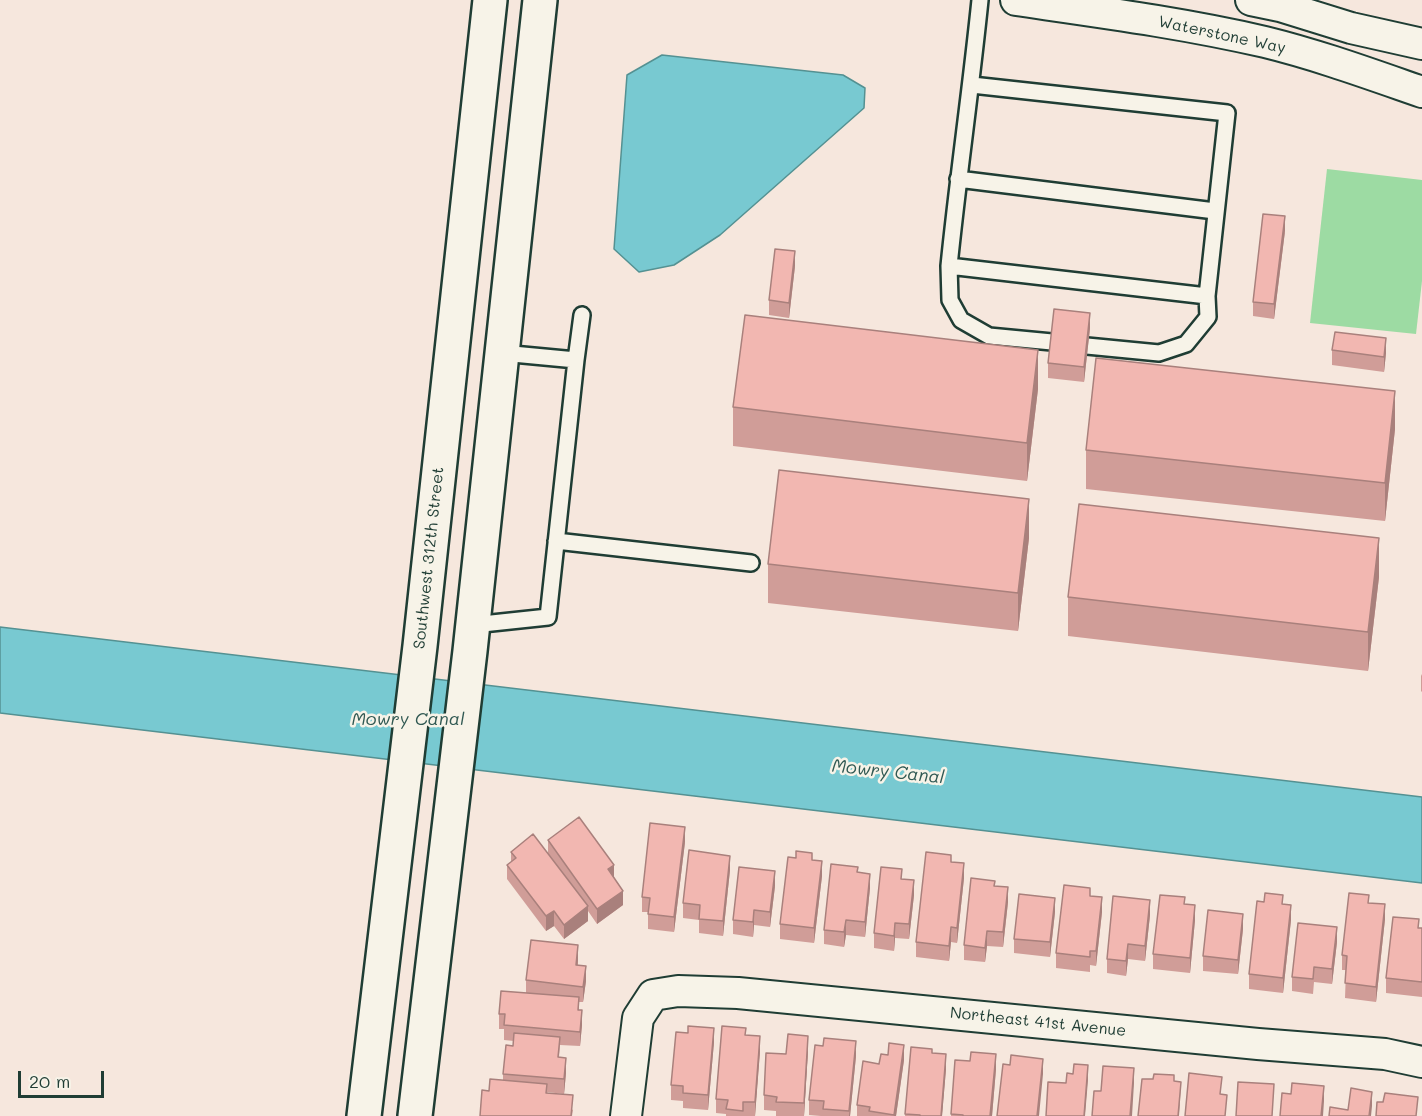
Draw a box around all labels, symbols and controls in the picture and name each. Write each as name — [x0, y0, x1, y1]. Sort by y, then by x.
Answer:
street label: Waterstone Way — [1157, 12, 1287, 58]
street label: Southwest 312th Street — [410, 466, 448, 650]
water label: Mowry Canal — [352, 708, 464, 730]
water label: Mowry Canal — [831, 755, 945, 789]
street label: Northeast 41st Avenue — [949, 1003, 1127, 1041]
scale bar — [21, 1059, 106, 1097]
text: 20 m — [29, 1069, 70, 1093]

